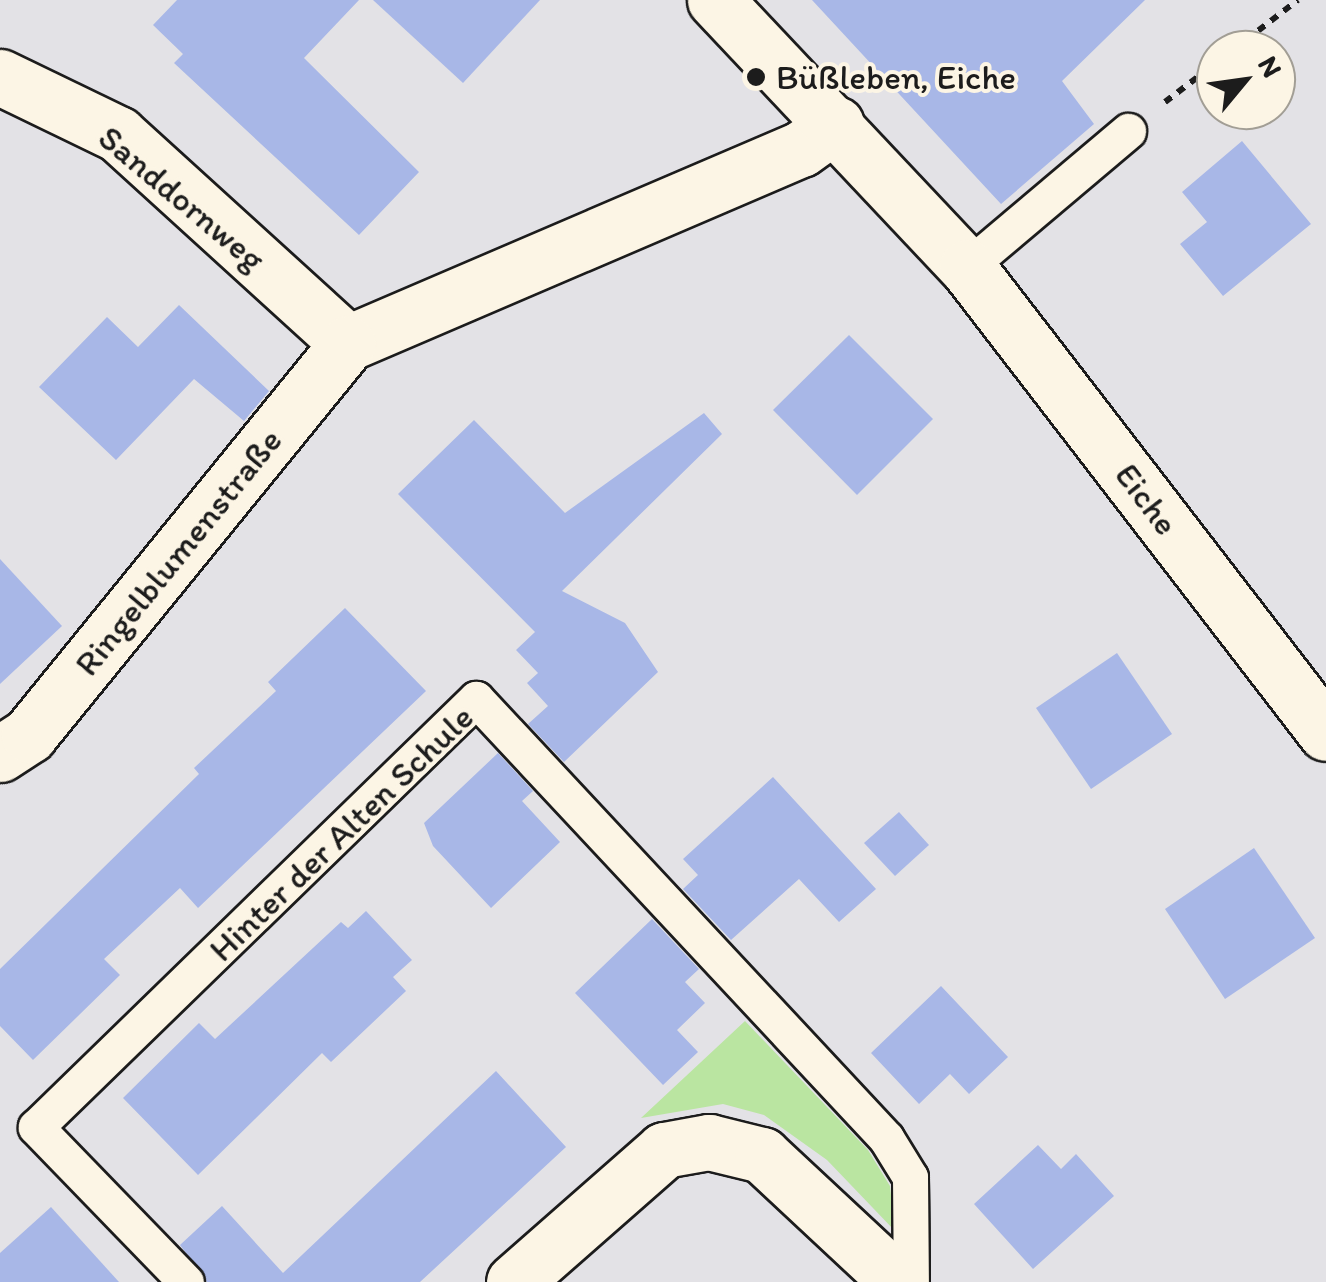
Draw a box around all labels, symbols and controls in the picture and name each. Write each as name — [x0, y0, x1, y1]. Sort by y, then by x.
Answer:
north arrow — [1196, 30, 1296, 130]
text: N — [1251, 50, 1290, 83]
place label: Büßleben, Eiche — [776, 56, 1016, 98]
marker: Büßleben, Eiche — [745, 66, 767, 88]
street label: Sanddornweg — [90, 116, 274, 280]
street label: Ringelblumenstraße — [65, 420, 291, 684]
street label: Eiche — [1106, 455, 1188, 543]
street label: Hinter der Alten Schule — [200, 696, 482, 970]

